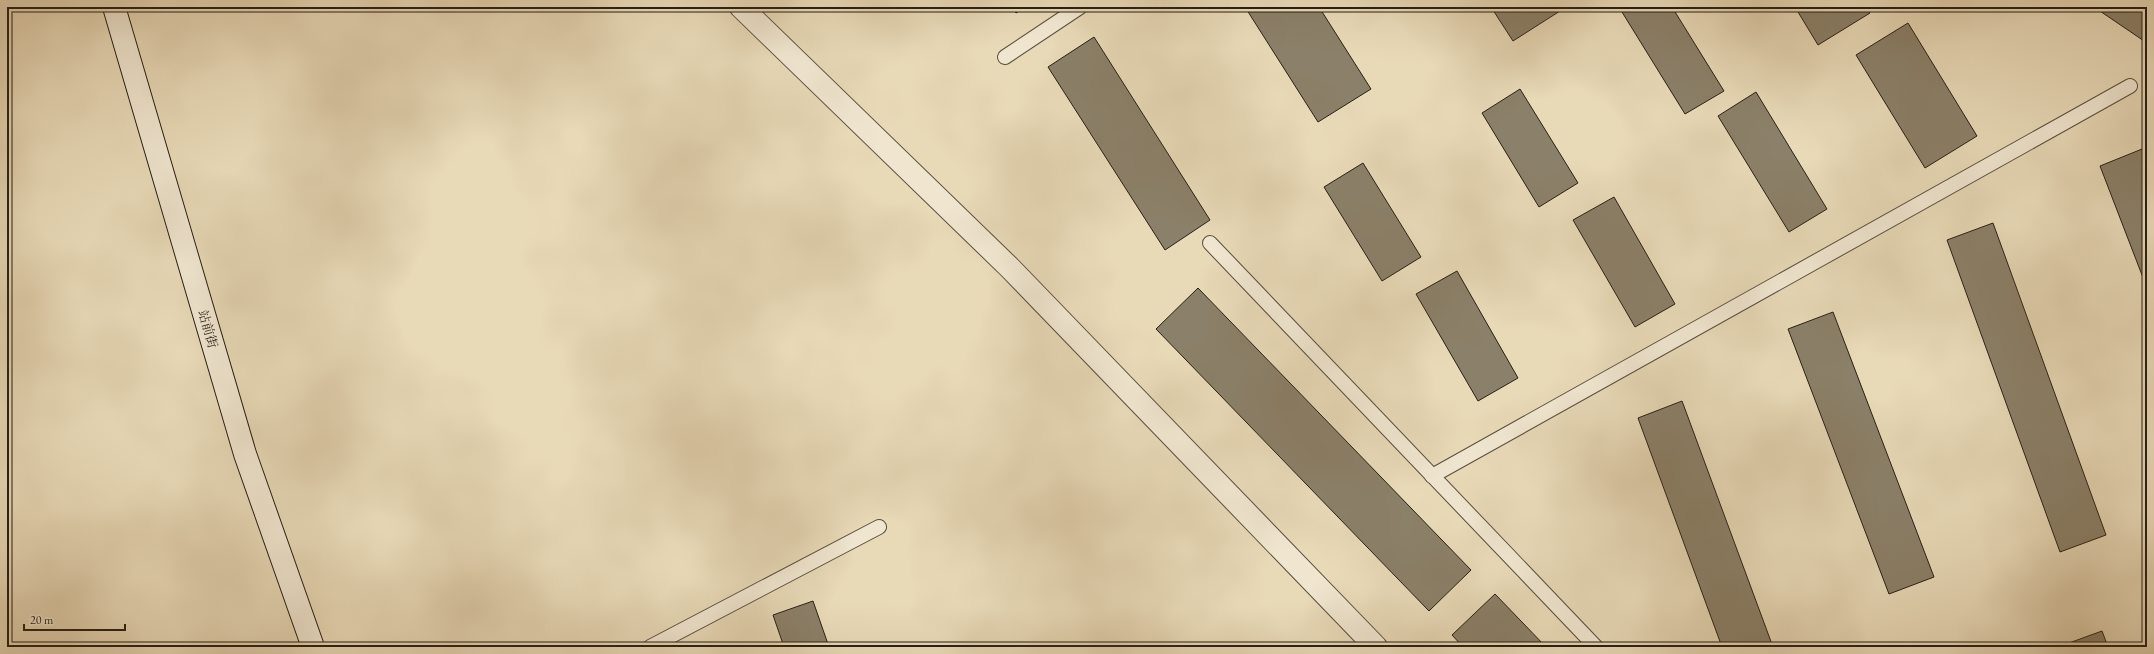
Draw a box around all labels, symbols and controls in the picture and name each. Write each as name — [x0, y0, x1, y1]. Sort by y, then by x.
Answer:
street label: 站前街 — [194, 308, 222, 350]
scale bar — [24, 606, 125, 632]
text: 20 m — [30, 612, 54, 628]

